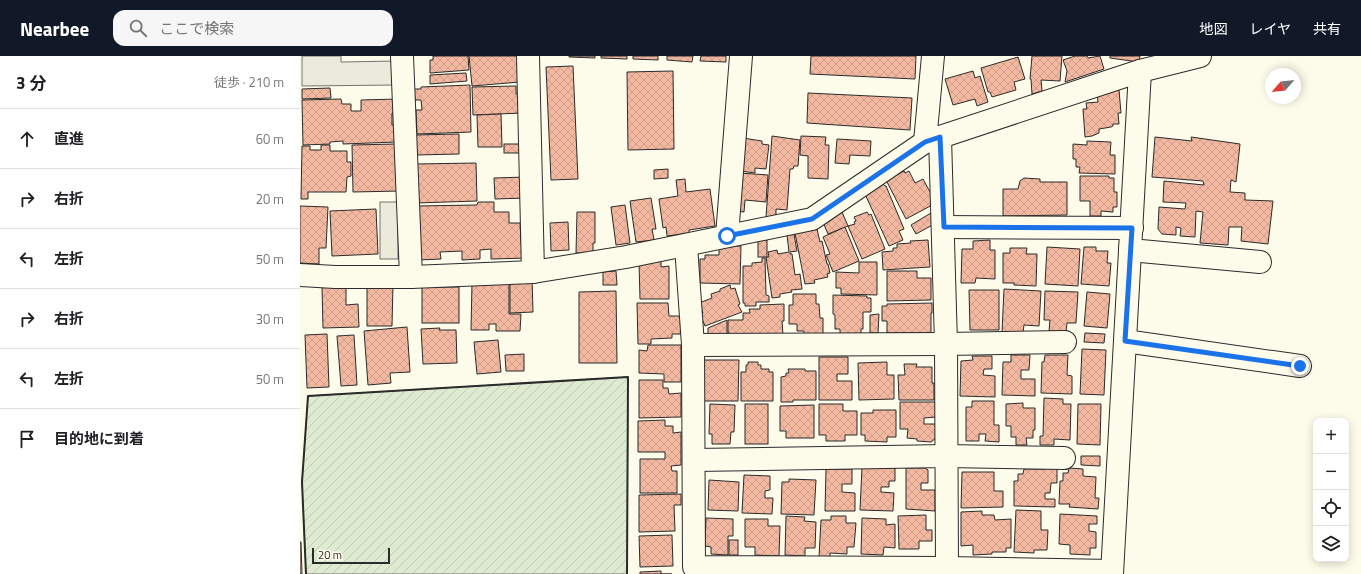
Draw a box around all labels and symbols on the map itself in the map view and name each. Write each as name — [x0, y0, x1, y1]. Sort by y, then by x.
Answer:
north arrow — [1265, 68, 1301, 104]
route start — [718, 227, 736, 245]
route end — [1291, 357, 1309, 375]
scale bar — [312, 546, 390, 565]

